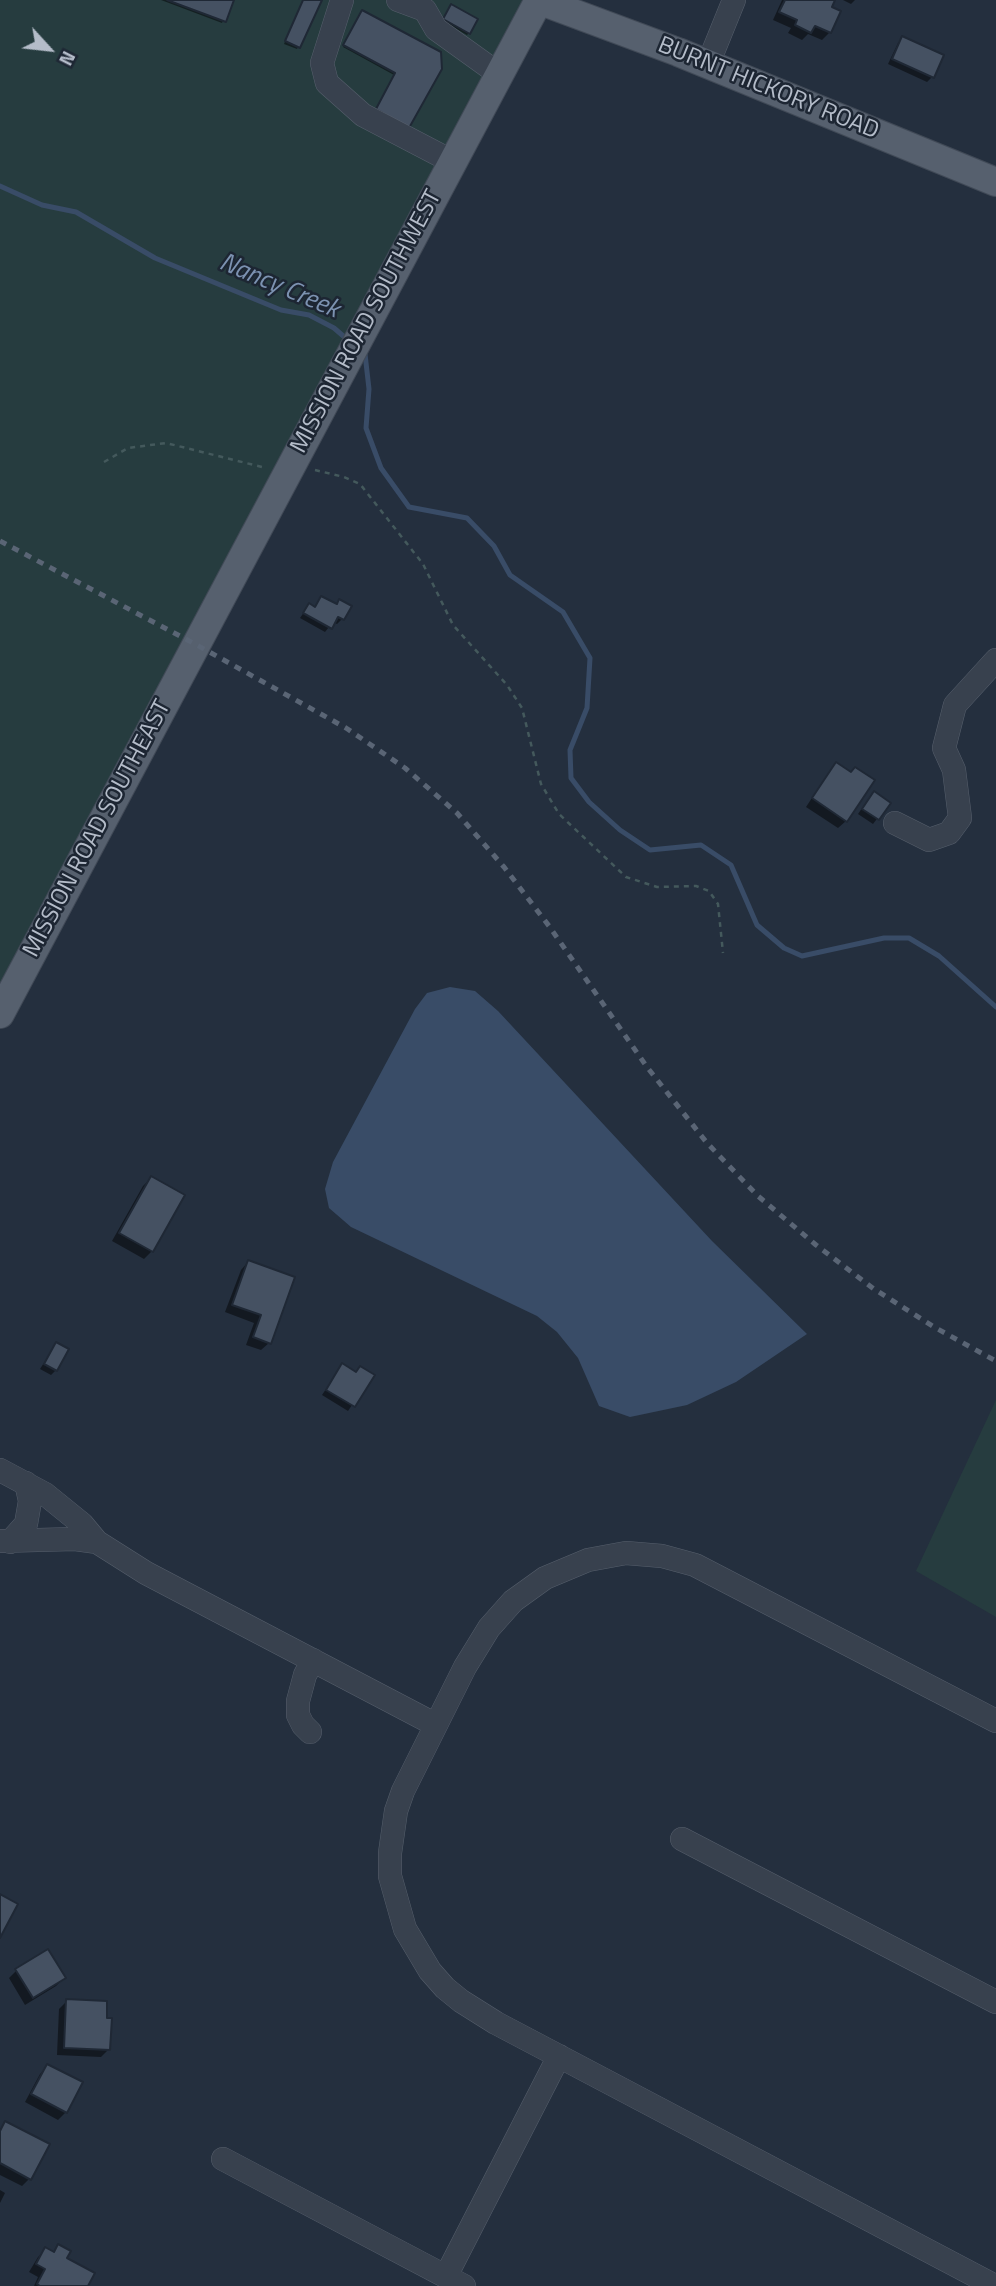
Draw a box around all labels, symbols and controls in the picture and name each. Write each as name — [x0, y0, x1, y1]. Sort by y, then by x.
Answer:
north arrow — [14, 14, 84, 84]
street label: BURNT HICKORY ROAD — [653, 31, 883, 147]
text: N — [52, 46, 84, 71]
street label: MISSION ROAD SOUTHWEST — [285, 185, 449, 459]
water label: Nancy Creek — [215, 248, 343, 326]
street label: MISSION ROAD SOUTHEAST — [18, 696, 178, 962]

